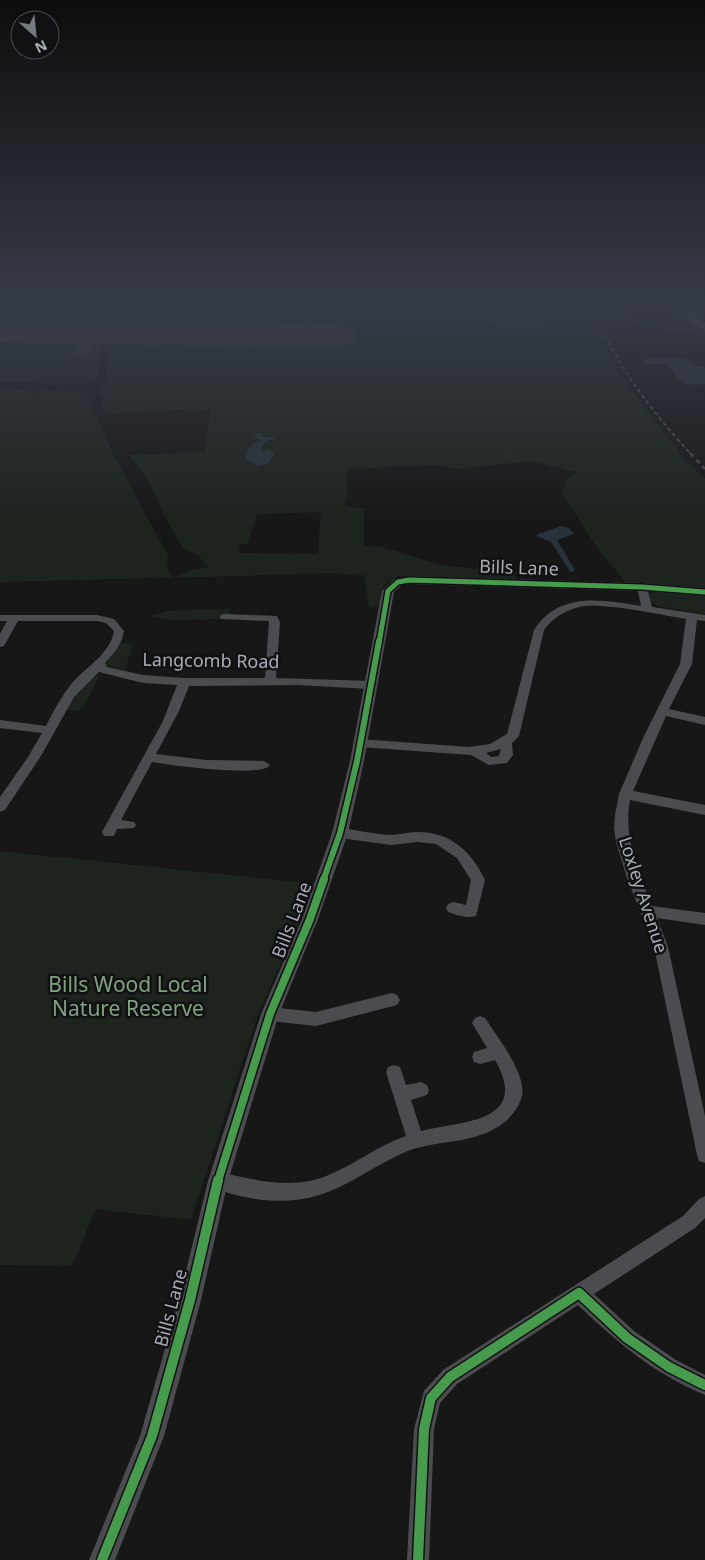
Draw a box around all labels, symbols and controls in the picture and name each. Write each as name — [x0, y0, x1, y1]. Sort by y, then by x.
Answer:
north arrow — [10, 10, 60, 60]
text: N — [32, 36, 51, 58]
street label: Bills Lane — [479, 554, 559, 580]
street label: Langcomb Road — [142, 647, 280, 673]
street label: Loxley Avenue — [614, 833, 674, 956]
street label: Bills Lane — [266, 878, 317, 961]
park label: Bills Wood Local Nature Reserve — [48, 970, 208, 1022]
street label: Bills Lane — [148, 1266, 192, 1349]

